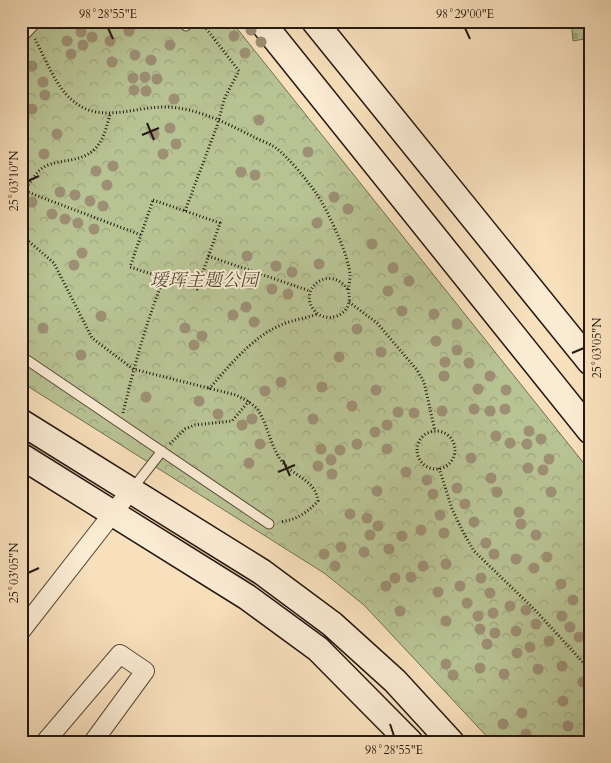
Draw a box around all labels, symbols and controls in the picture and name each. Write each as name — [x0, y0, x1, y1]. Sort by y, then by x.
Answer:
text: 98°28'55"E — [79, 6, 137, 22]
text: 98°29'00"E — [436, 6, 494, 22]
text: 25°03'10"N — [6, 150, 22, 211]
park label: 瑷珲主题公园 — [150, 268, 261, 293]
text: 25°03'05"N — [589, 317, 605, 378]
text: 25°03'05"N — [6, 542, 22, 603]
text: 98°28'55"E — [365, 742, 423, 758]

